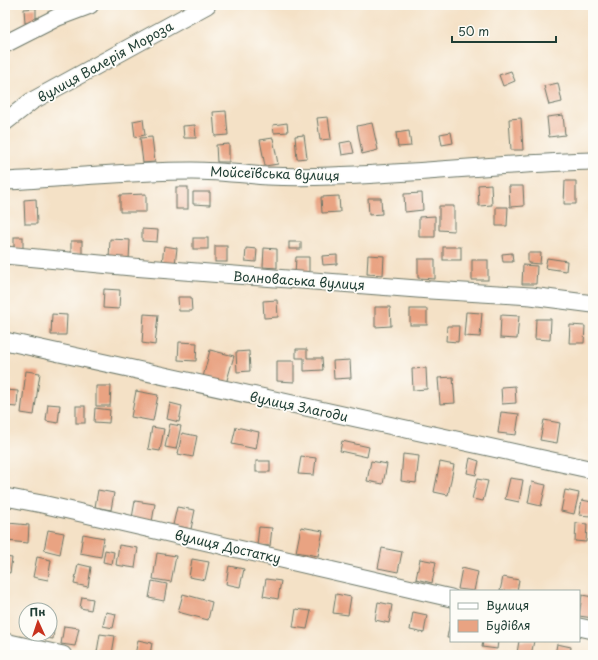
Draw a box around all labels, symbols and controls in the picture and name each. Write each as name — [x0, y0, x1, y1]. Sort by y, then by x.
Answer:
street label: вулиця Валерія Мороза — [34, 15, 177, 106]
scale bar — [452, 18, 556, 44]
text: 50 m — [458, 22, 489, 40]
street label: Мойсеївська вулиця — [210, 161, 340, 185]
street label: Волноваська вулиця — [232, 266, 366, 294]
street label: вулиця Злагоди — [248, 386, 350, 426]
street label: вулиця Достатку — [173, 525, 283, 567]
legend — [450, 590, 580, 642]
text: Вулиця — [486, 596, 529, 614]
north arrow — [18, 602, 58, 642]
text: Пн — [29, 603, 46, 620]
text: Будівля — [486, 616, 531, 634]

